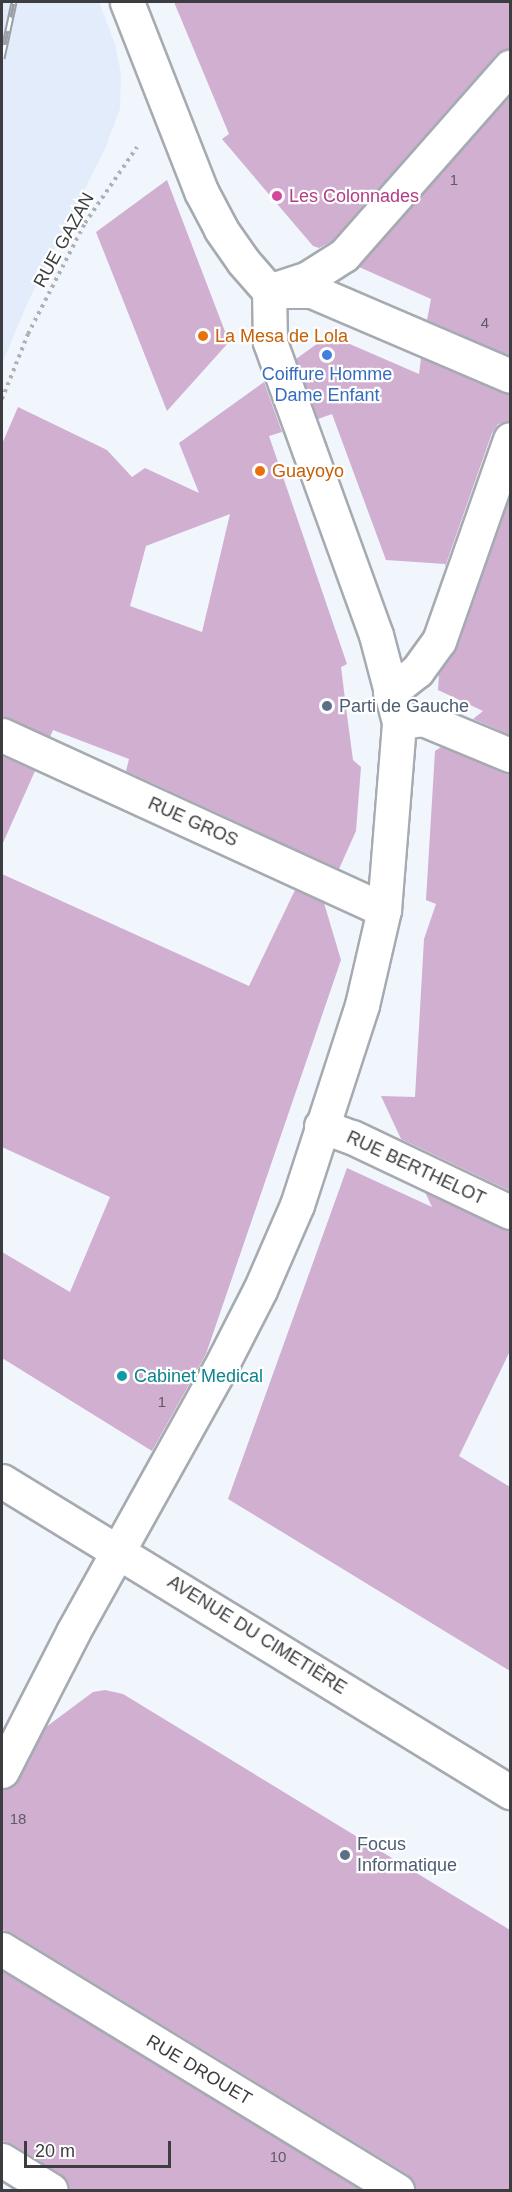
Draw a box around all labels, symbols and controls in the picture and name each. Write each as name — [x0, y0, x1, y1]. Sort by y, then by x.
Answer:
house number: 1 — [450, 171, 458, 189]
place label: Les Colonnades — [289, 185, 419, 207]
street label: RUE GAZAN — [29, 189, 99, 291]
marker: Les Colonnades — [270, 189, 284, 203]
house number: 4 — [481, 314, 489, 332]
place label: La Mesa de Lola — [215, 325, 348, 347]
marker: La Mesa de Lola — [196, 329, 210, 343]
marker: Coiffure Homme Dame Enfant — [320, 348, 334, 362]
place label: Coiffure Homme Dame Enfant — [262, 364, 392, 406]
place label: Guayoyo — [272, 460, 344, 482]
marker: Guayoyo — [253, 464, 267, 478]
place label: Parti de Gauche — [339, 695, 469, 717]
marker: Parti de Gauche — [320, 699, 334, 713]
street label: RUE GROS — [145, 793, 241, 851]
street label: RUE BERTHELOT — [343, 1126, 489, 1210]
place label: Cabinet Medical — [134, 1365, 263, 1387]
marker: Cabinet Medical — [115, 1369, 129, 1383]
house number: 1 — [158, 1393, 166, 1411]
street label: AVENUE DU CIMETIÈRE — [164, 1571, 350, 1699]
house number: 18 — [10, 1810, 26, 1828]
place label: Focus Informatique — [357, 1834, 457, 1876]
marker: Focus Informatique — [338, 1848, 352, 1862]
street label: RUE DROUET — [142, 2030, 256, 2110]
scale bar — [27, 2129, 174, 2167]
text: 20 m — [35, 2141, 75, 2161]
house number: 10 — [270, 2148, 286, 2166]

